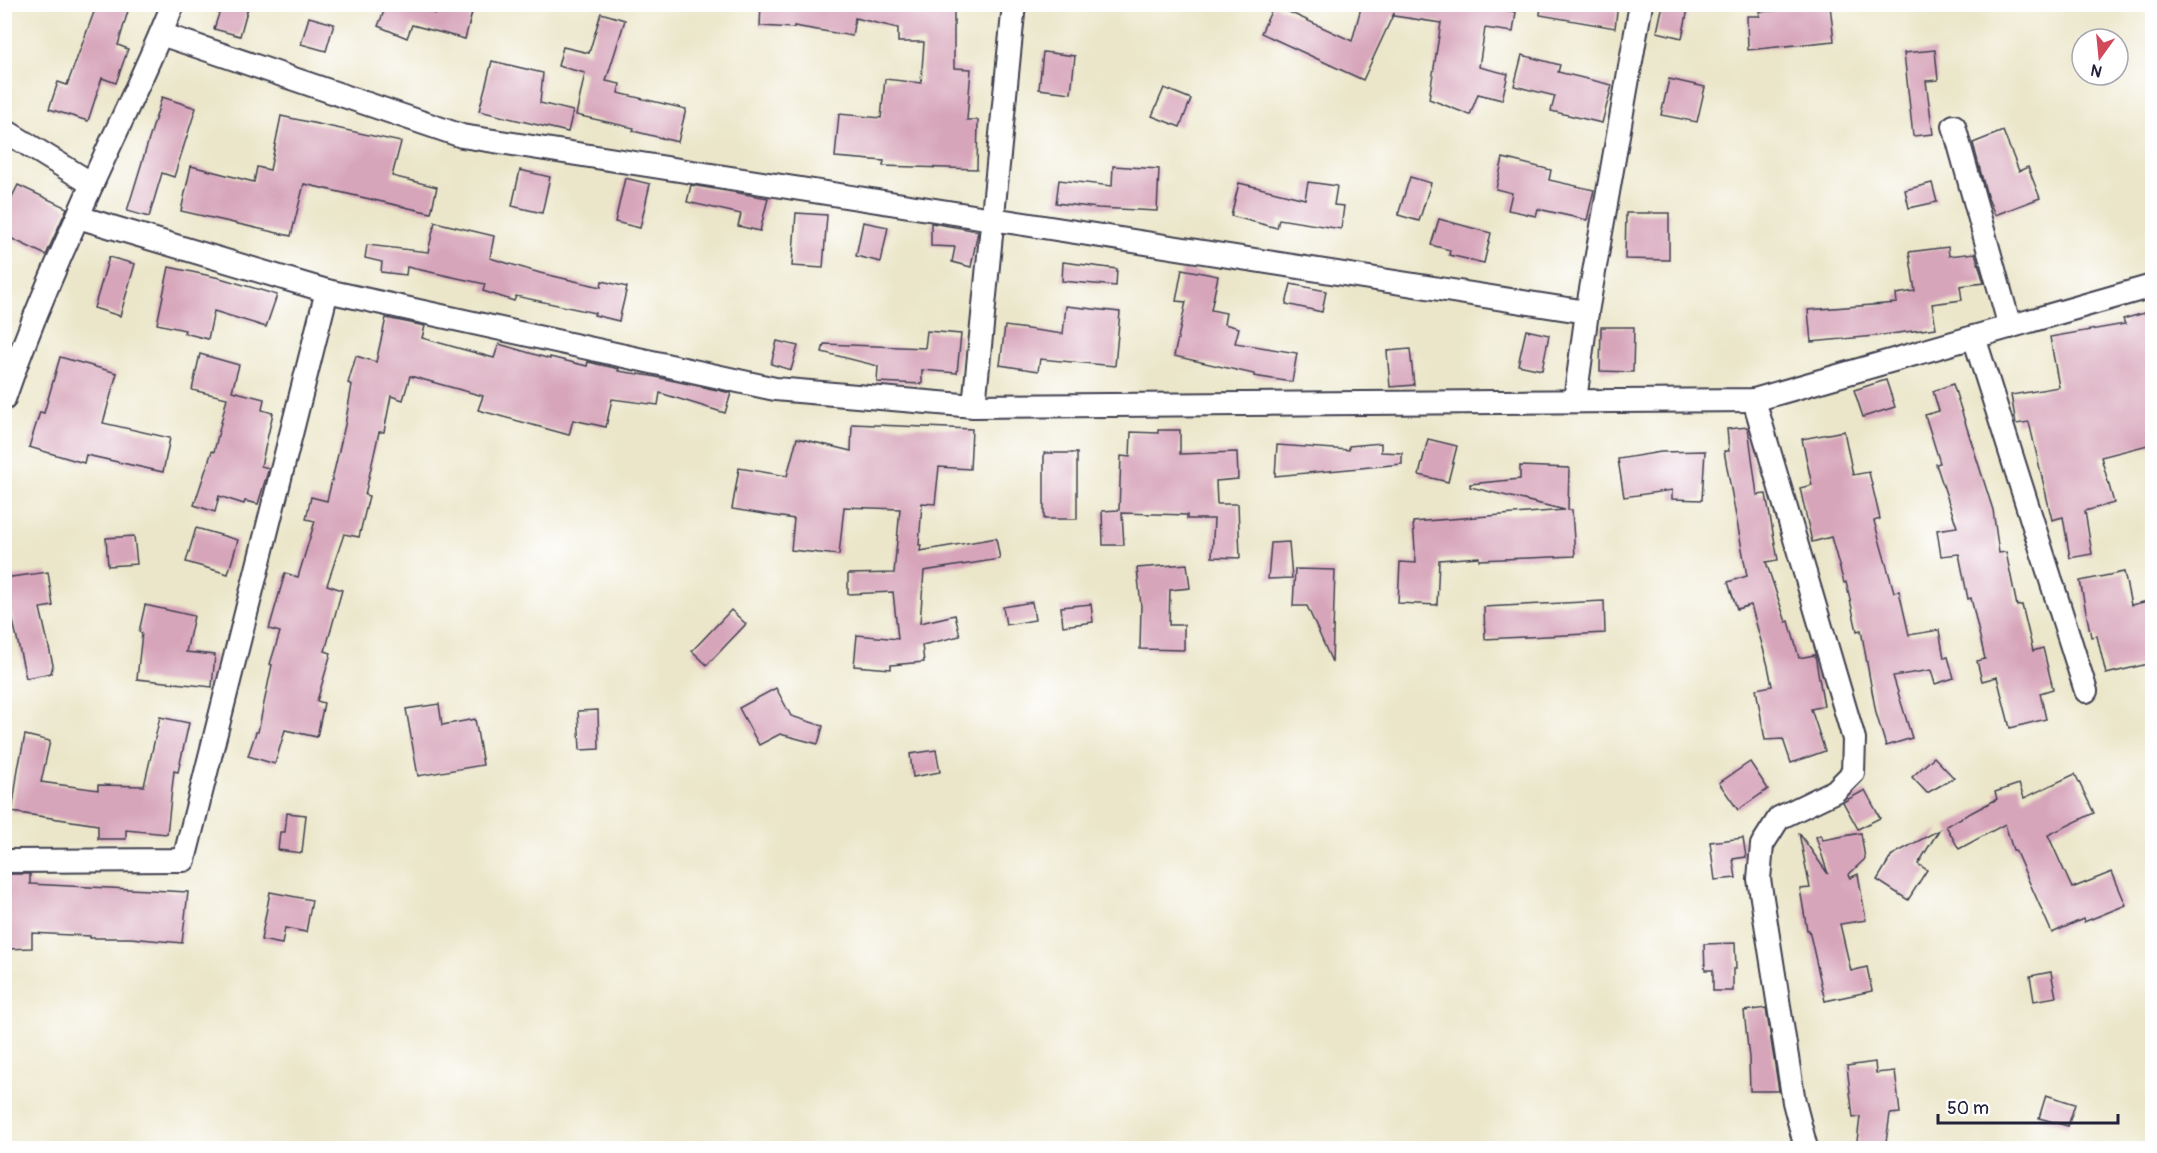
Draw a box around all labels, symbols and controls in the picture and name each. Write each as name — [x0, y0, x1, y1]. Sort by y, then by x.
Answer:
north arrow — [2070, 27, 2130, 87]
text: N — [2088, 59, 2104, 82]
scale bar — [1938, 1087, 2118, 1125]
text: 50 m — [1947, 1097, 1989, 1120]

